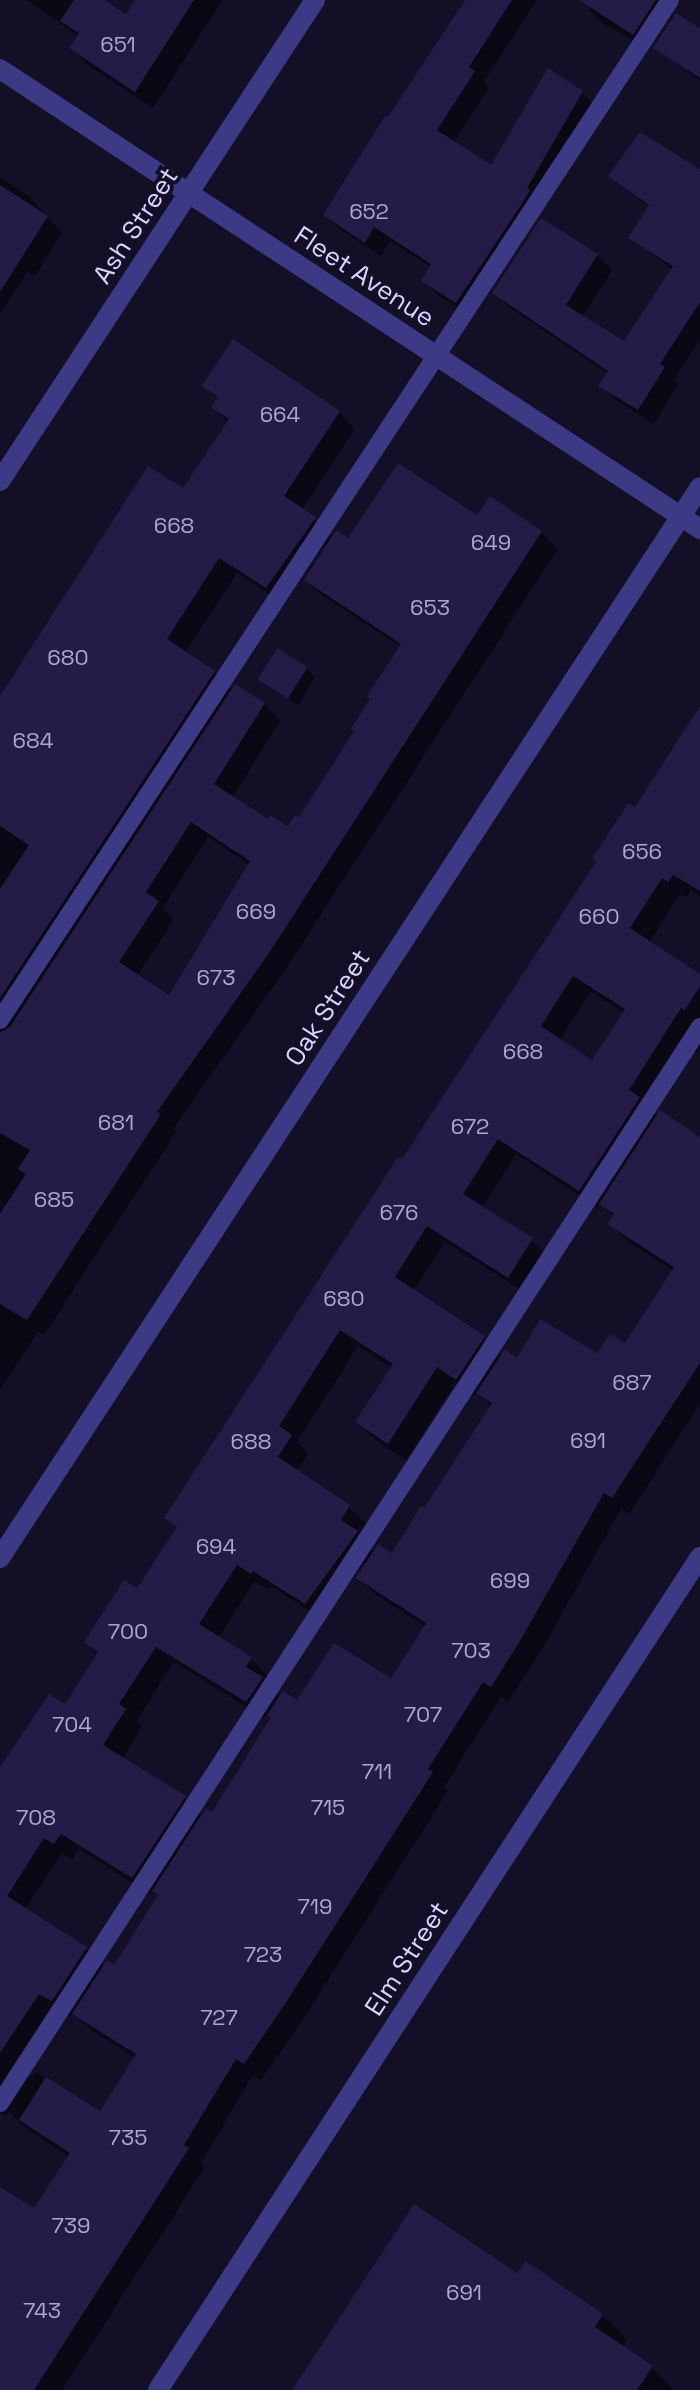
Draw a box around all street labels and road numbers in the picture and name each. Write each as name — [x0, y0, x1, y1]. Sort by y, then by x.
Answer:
street label: Ash Street — [87, 162, 185, 290]
street label: Fleet Avenue — [288, 220, 440, 334]
street label: Oak Street — [279, 944, 377, 1072]
street label: Elm Street — [359, 1896, 455, 2022]

